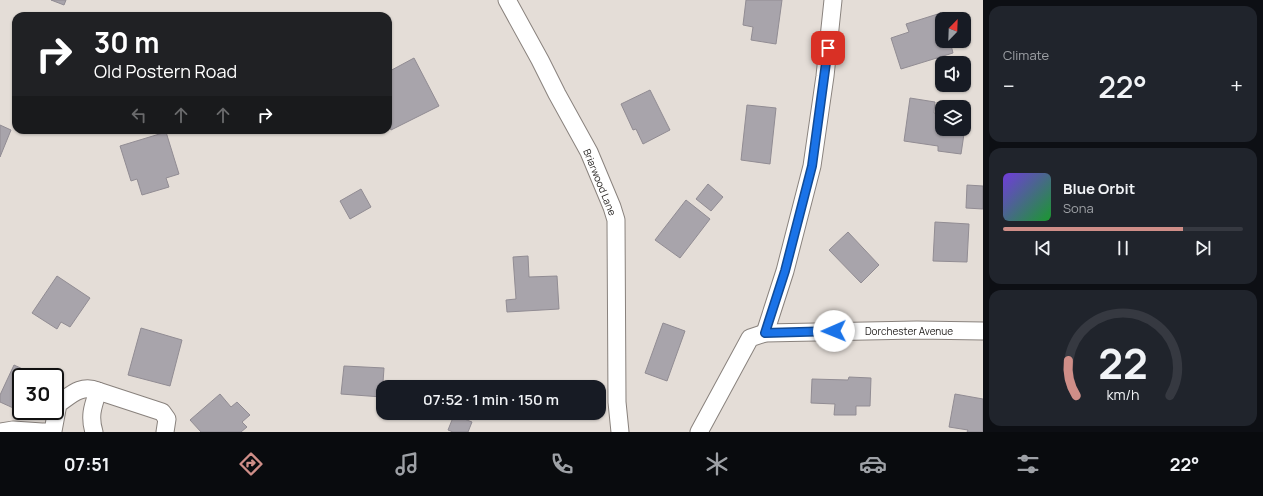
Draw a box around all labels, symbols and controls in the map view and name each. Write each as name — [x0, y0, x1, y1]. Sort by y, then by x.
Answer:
north arrow — [935, 12, 971, 48]
map controls — [935, 12, 971, 136]
text: 30 m — [94, 23, 159, 61]
icon: right — [28, 28, 80, 80]
pin — [811, 31, 845, 65]
icon: arrive — [817, 37, 839, 59]
text: Climate — [1003, 46, 1049, 64]
button: sound — [935, 56, 971, 92]
text: Old Postern Road — [94, 59, 237, 83]
text: 22° — [1098, 66, 1147, 107]
text: − — [1003, 71, 1015, 101]
text: + — [1230, 71, 1243, 101]
button: layers — [935, 100, 971, 136]
icon: left — [128, 104, 150, 126]
icon: ahead — [170, 104, 192, 126]
icon: ahead — [212, 104, 234, 126]
icon: right — [254, 104, 276, 126]
street label: Briarwood Lane — [580, 147, 620, 218]
text: Blue Orbit — [1063, 178, 1135, 199]
text: Sona — [1063, 199, 1094, 217]
icon: previous — [1032, 237, 1054, 259]
icon: pause — [1112, 237, 1134, 259]
icon: next — [1192, 237, 1214, 259]
position arrow — [813, 310, 855, 352]
street label: Dorchester Avenue — [865, 324, 953, 338]
text: 22 — [1098, 335, 1148, 391]
speed limit sign: 30 — [12, 368, 64, 420]
text: km/h — [1106, 385, 1140, 404]
text: 07:52 · 1 min · 150 m — [423, 389, 559, 410]
icon: directions — [237, 450, 265, 478]
icon: music — [393, 450, 421, 478]
icon: phone — [548, 450, 576, 478]
icon: climate — [703, 450, 731, 478]
icon: car — [859, 450, 887, 478]
icon: filters — [1014, 450, 1042, 478]
text: 07:51 — [64, 452, 110, 476]
text: 22° — [1170, 452, 1199, 476]

